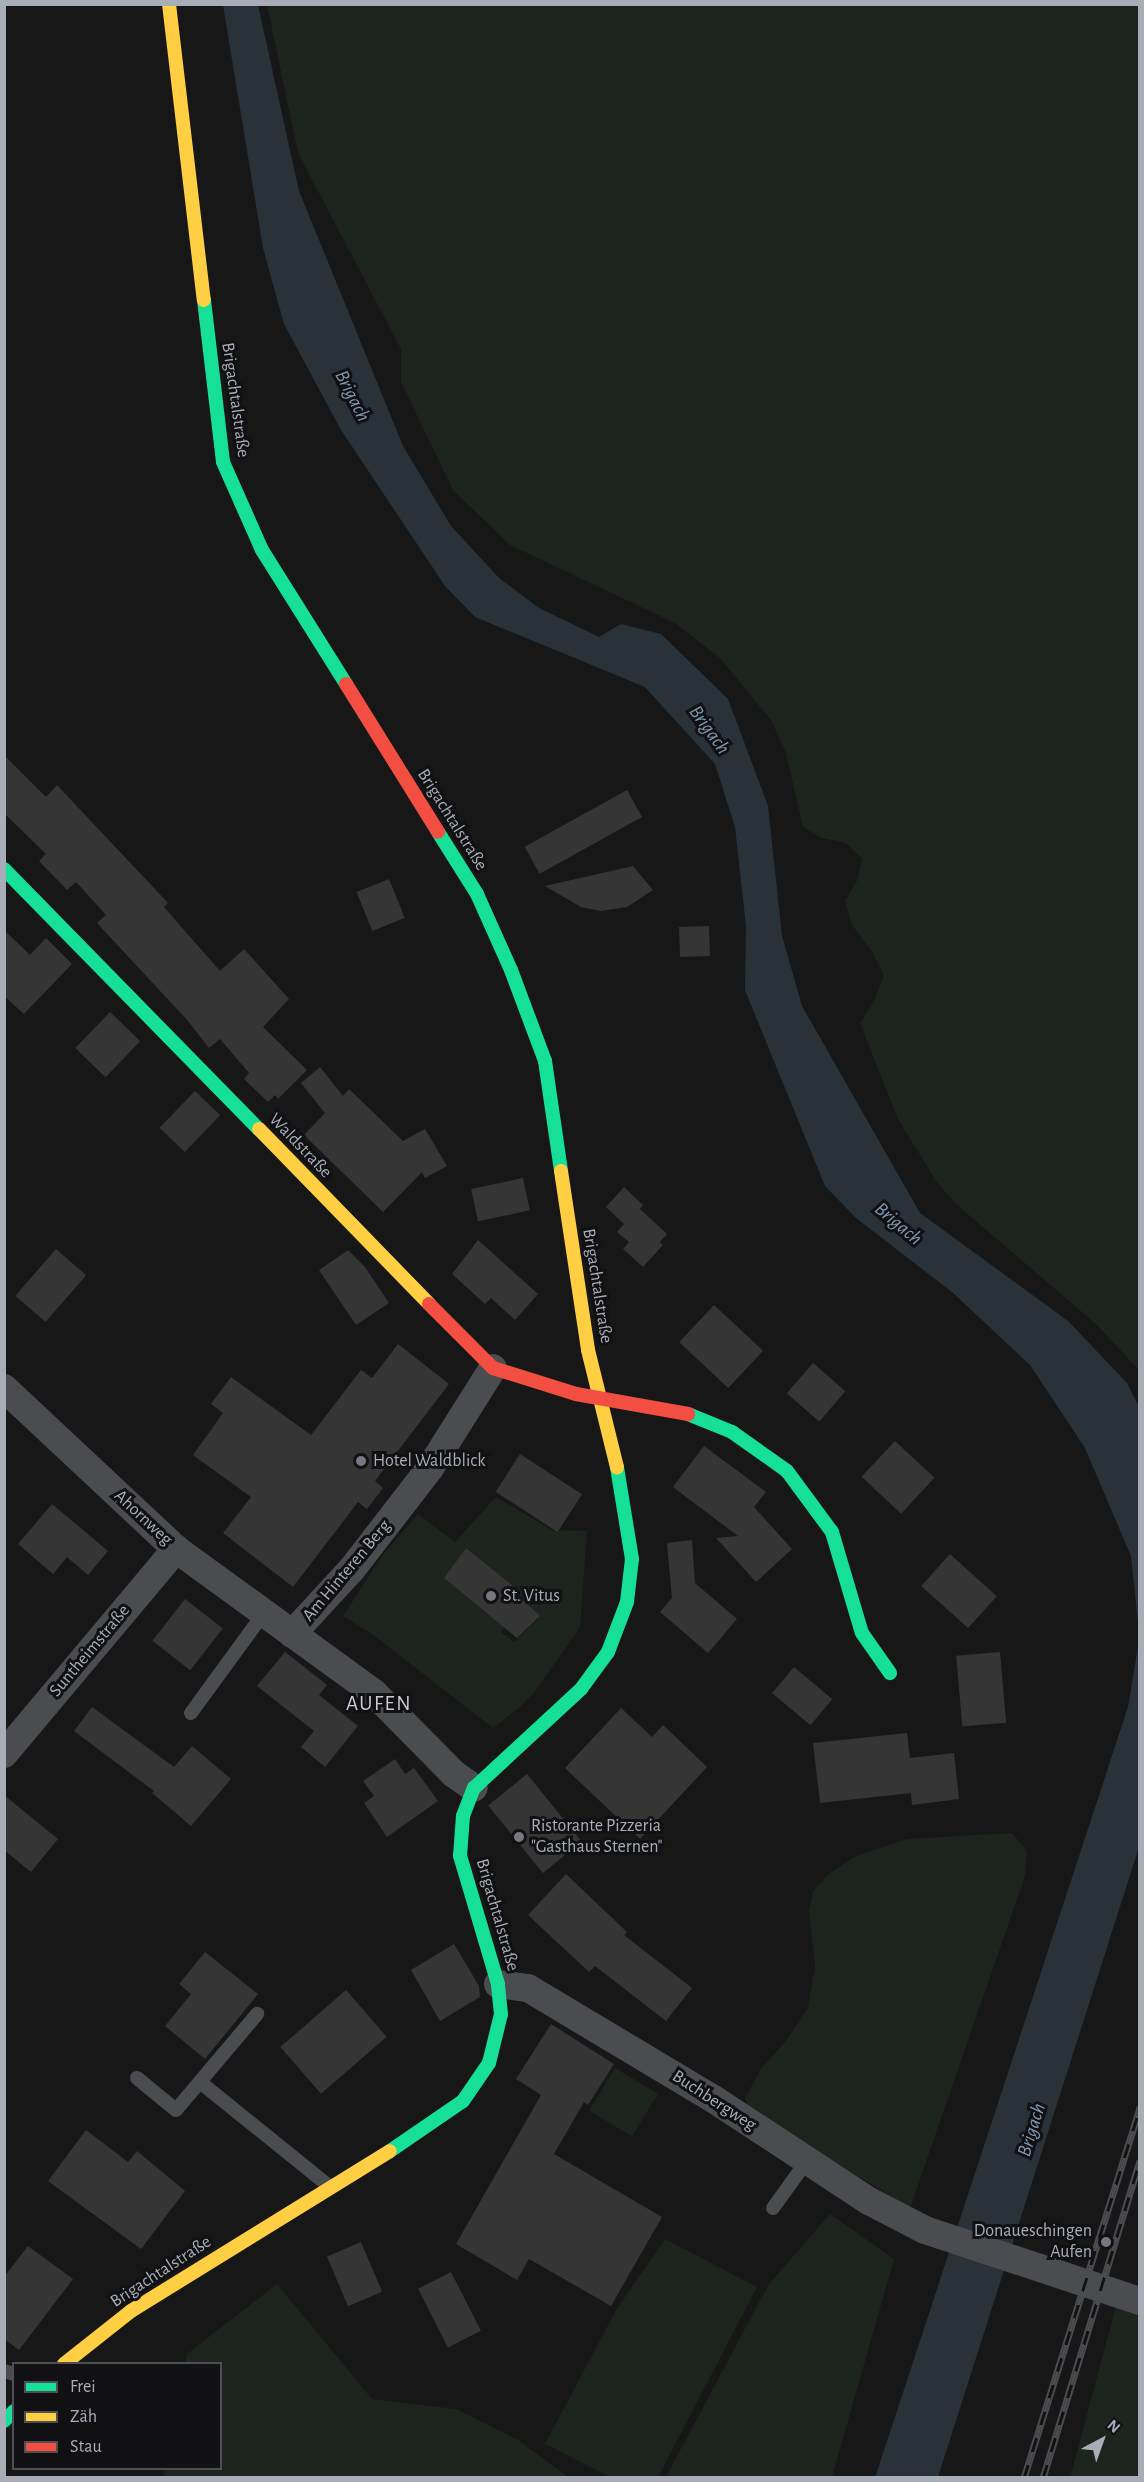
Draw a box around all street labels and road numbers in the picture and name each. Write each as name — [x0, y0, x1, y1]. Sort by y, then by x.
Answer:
street label: Brigachtalstraße — [216, 341, 254, 459]
street label: Brigachtalstraße — [412, 765, 492, 875]
street label: Waldstraße — [264, 1109, 336, 1183]
street label: Brigachtalstraße — [577, 1227, 617, 1345]
street label: Ahornweg — [109, 1486, 177, 1550]
street label: Am Hinteren Berg — [298, 1516, 396, 1626]
street label: Suntheimstraße — [45, 1601, 135, 1701]
street label: Brigachtalstraße — [471, 1856, 523, 1974]
street label: Buchbergweg — [668, 2066, 760, 2136]
street label: Brigachtalstraße — [107, 2231, 215, 2313]

